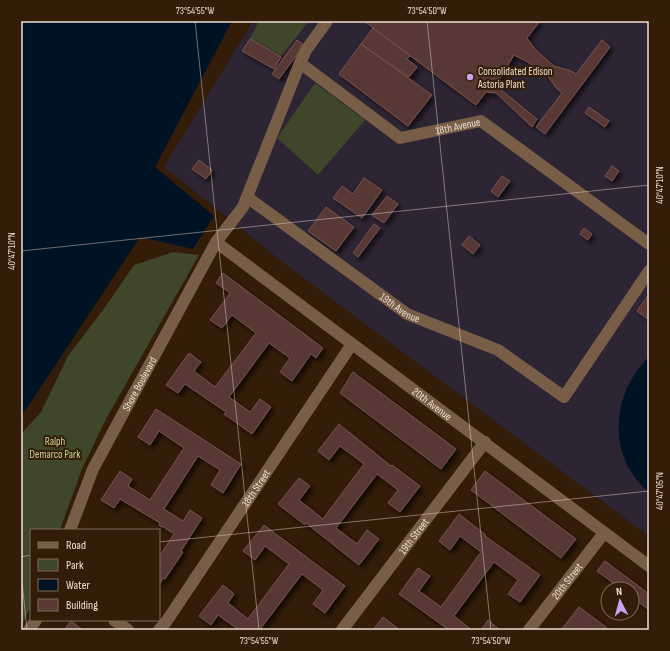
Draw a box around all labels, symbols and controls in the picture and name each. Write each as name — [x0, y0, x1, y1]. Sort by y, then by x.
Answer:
text: 73°54'55"W — [176, 5, 215, 17]
text: 73°54'50"W — [408, 5, 447, 17]
place label: Consolidated Edison Astoria Plant — [477, 65, 553, 91]
marker: Consolidated Edison Astoria Plant — [465, 72, 475, 82]
street label: 18th Avenue — [434, 115, 481, 137]
text: 40°47'10"N — [654, 166, 666, 204]
text: 40°47'10"N — [6, 232, 18, 270]
street label: 19th Avenue — [377, 290, 422, 326]
street label: Shore Boulevard — [120, 354, 160, 413]
street label: 20th Avenue — [409, 385, 454, 423]
park label: Ralph Demarco Park — [30, 435, 81, 461]
street label: 18th Street — [239, 467, 274, 509]
text: 40°47'05"N — [654, 472, 666, 510]
street label: 19th Street — [396, 515, 432, 557]
legend — [30, 529, 160, 621]
text: Road — [66, 538, 86, 553]
text: Park — [66, 558, 84, 573]
street label: 20th Street — [549, 560, 586, 602]
text: Water — [66, 578, 90, 593]
north arrow — [600, 581, 640, 621]
text: N — [615, 585, 623, 598]
text: Building — [66, 598, 98, 613]
text: 73°54'55"W — [240, 635, 279, 647]
text: 73°54'50"W — [472, 635, 511, 647]

